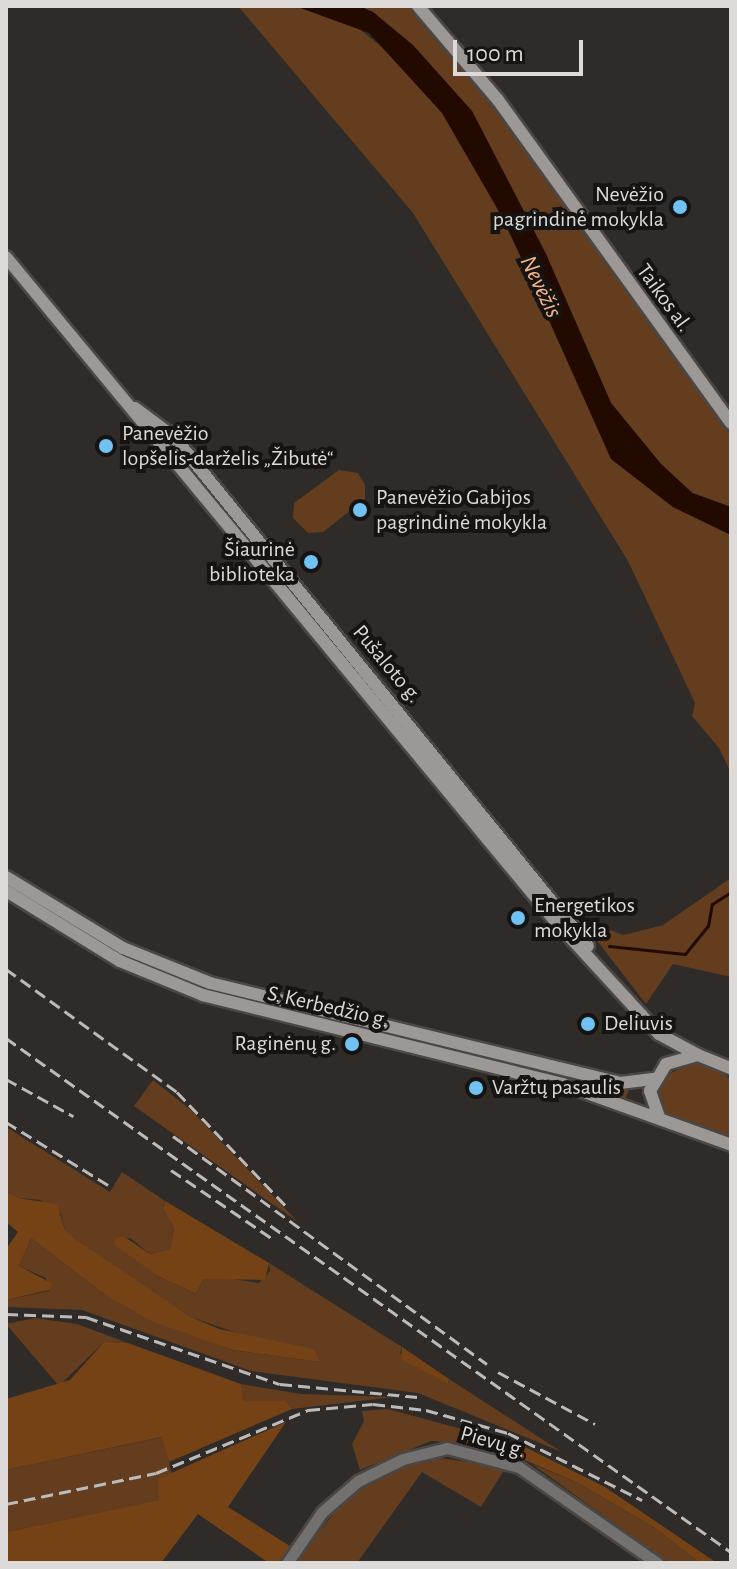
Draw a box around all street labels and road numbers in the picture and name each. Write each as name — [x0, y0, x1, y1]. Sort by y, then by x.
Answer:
street label: Taikos al. — [630, 259, 698, 337]
street label: Pušaloto g. — [347, 620, 427, 708]
street label: S. Kerbedžio g. — [265, 980, 391, 1034]
street label: Pievų g. — [457, 1420, 529, 1464]

